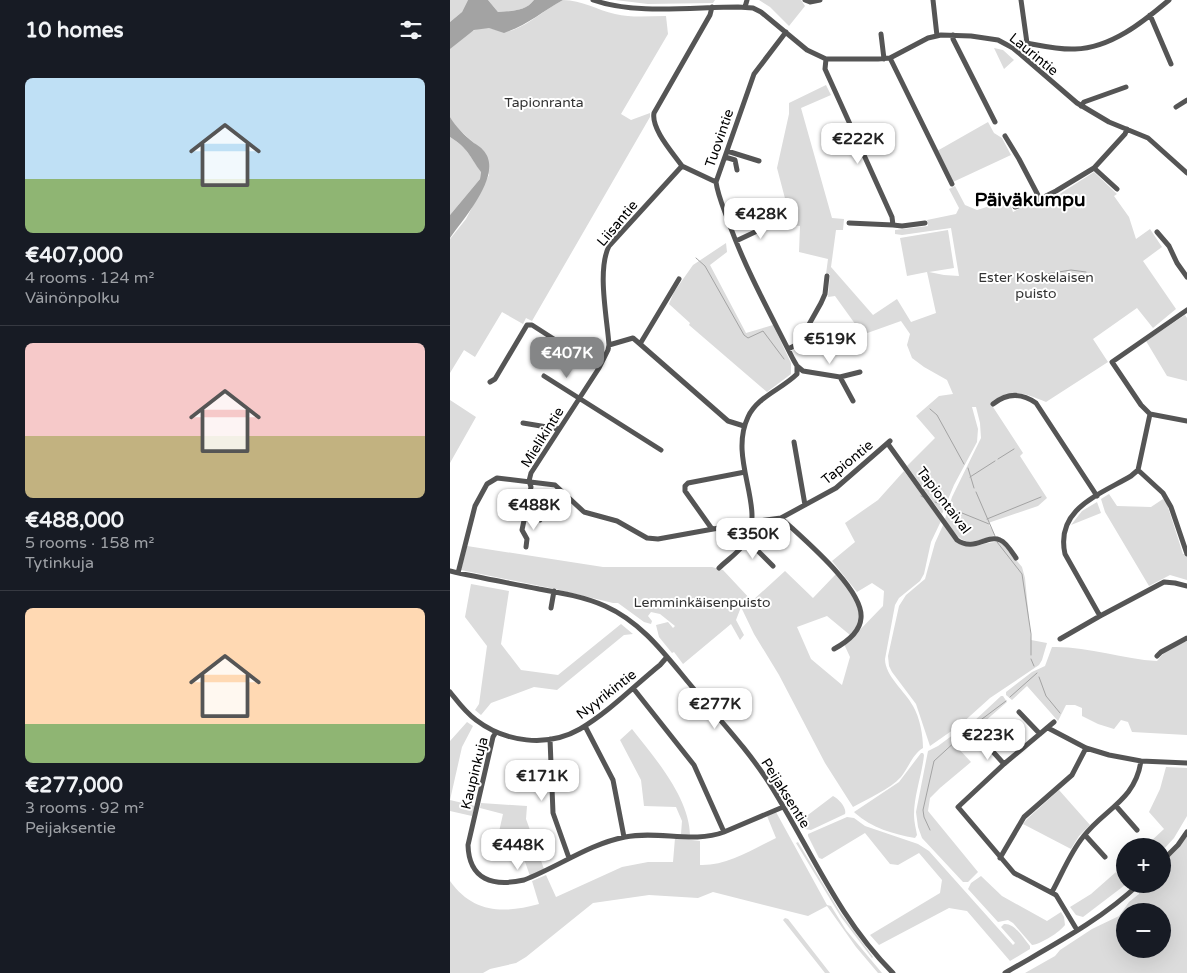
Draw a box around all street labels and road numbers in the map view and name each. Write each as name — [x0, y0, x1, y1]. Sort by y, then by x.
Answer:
street label: Laurintie — [1006, 29, 1062, 79]
street label: Tuovintie — [702, 107, 737, 170]
street label: Liisantie — [593, 197, 642, 250]
street label: Mielikintie — [517, 404, 568, 471]
street label: Tapiontie — [818, 436, 877, 488]
street label: Tapiontaival — [913, 463, 974, 537]
street label: Nyyrikintie — [573, 666, 640, 723]
street label: Kaupinkuja — [457, 735, 492, 811]
street label: Peijaksentie — [757, 755, 814, 831]

